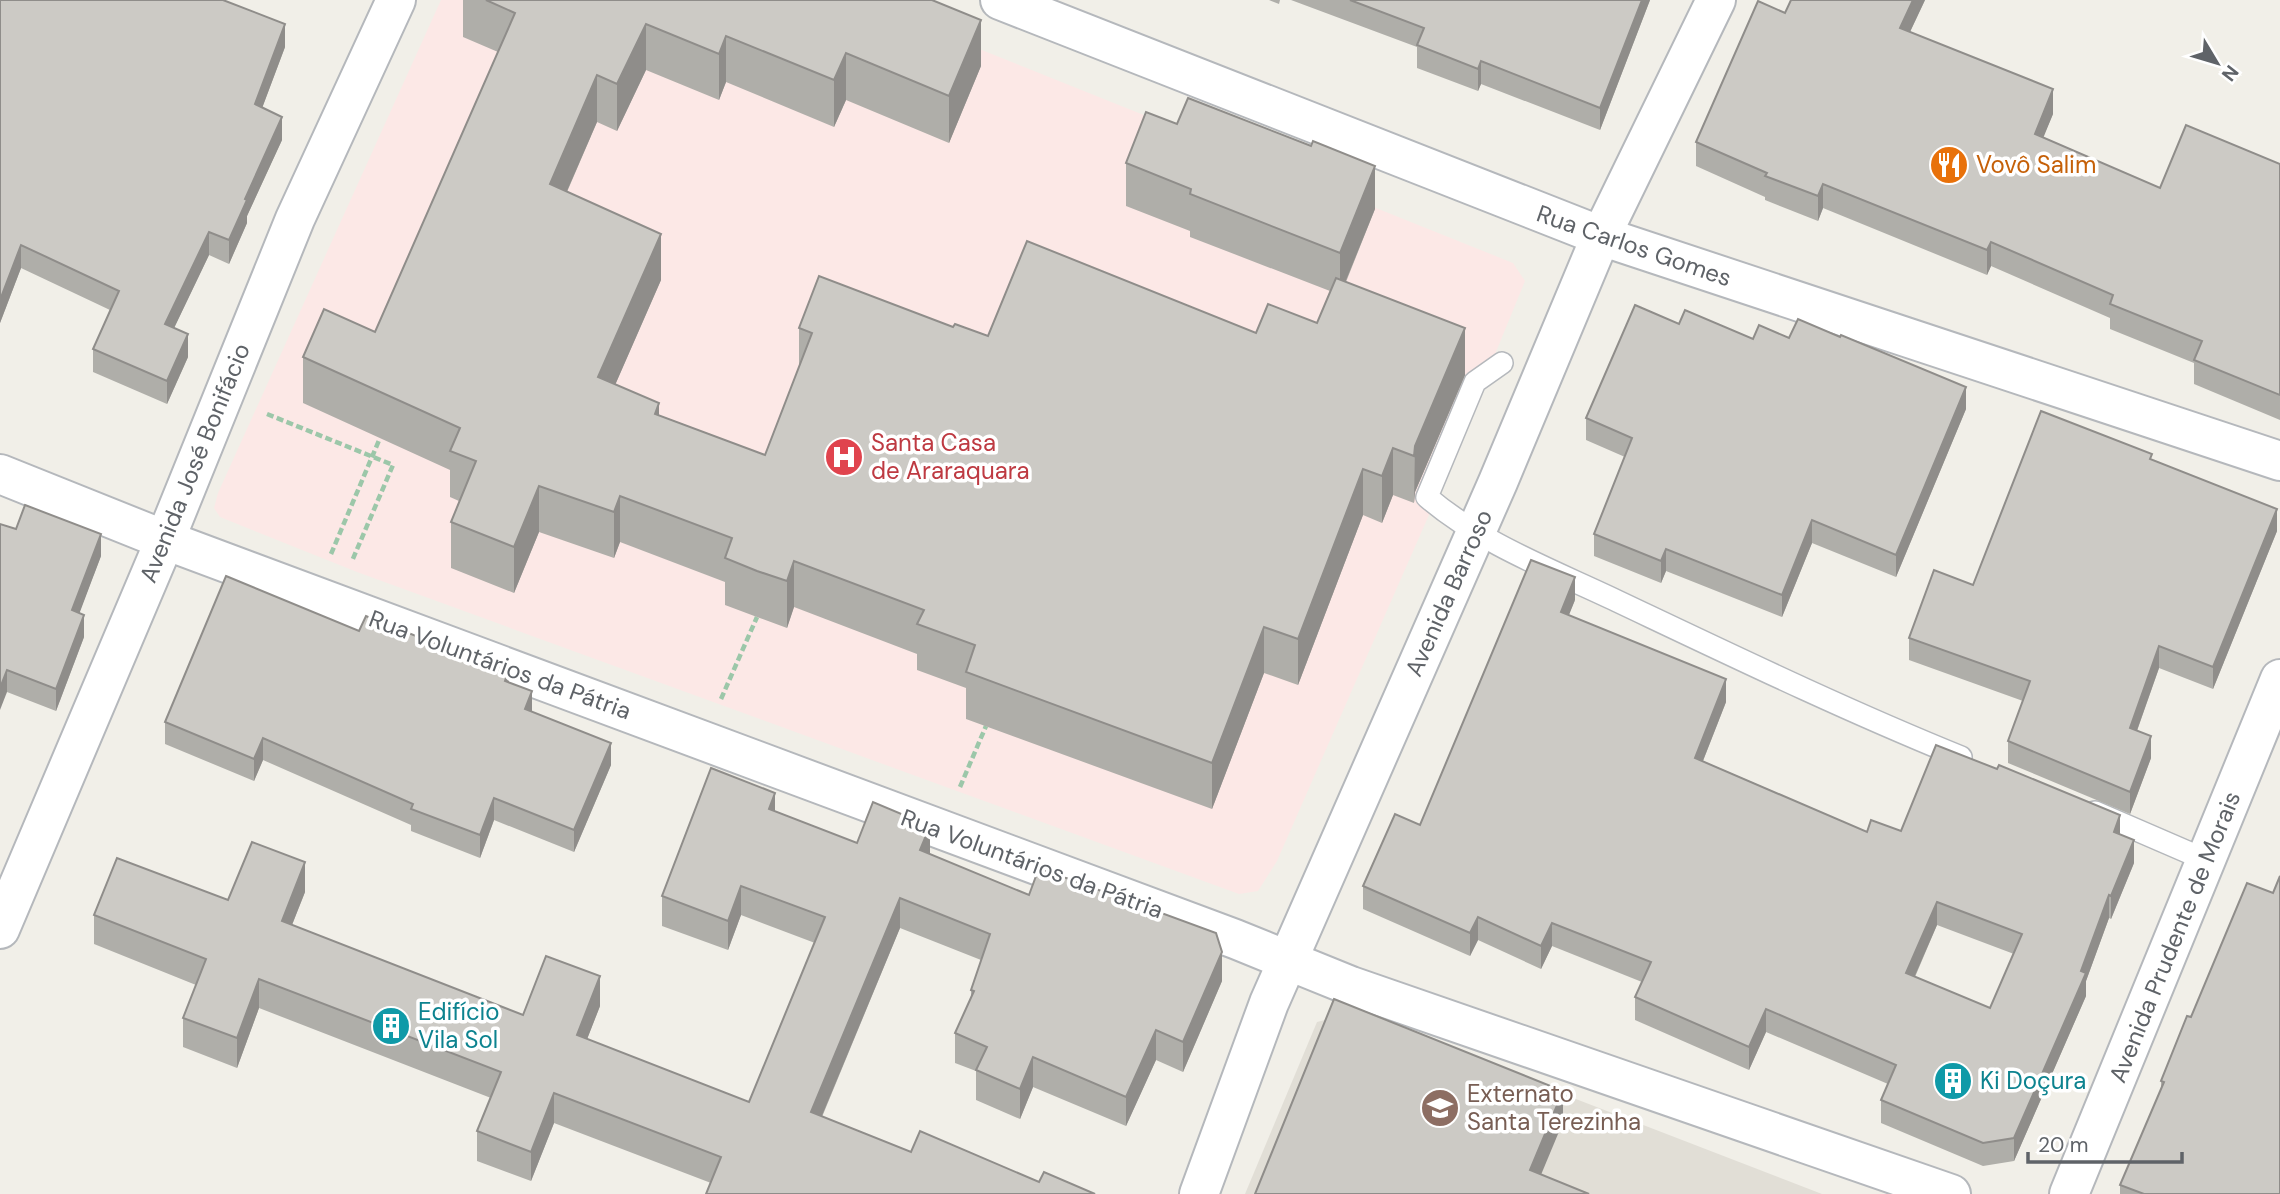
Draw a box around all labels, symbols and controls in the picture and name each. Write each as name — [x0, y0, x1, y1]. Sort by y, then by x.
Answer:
north arrow — [2182, 28, 2252, 98]
text: N — [2216, 60, 2244, 86]
restaurant icon: Vovô Salim — [1928, 144, 1970, 186]
place label: Vovô Salim — [1976, 149, 2096, 180]
street label: Rua Carlos Gomes — [1533, 198, 1736, 293]
street label: Avenida José Bonifácio — [132, 339, 257, 587]
place label: Santa Casa de Araraquara — [871, 427, 1030, 486]
hospital icon: Santa Casa de Araraquara — [823, 436, 865, 478]
street label: Avenida Barroso — [1398, 504, 1499, 681]
street label: Rua Voluntários da Pátria — [365, 603, 635, 726]
street label: Avenida Prudente de Morais — [2102, 786, 2247, 1087]
street label: Rua Voluntários da Pátria — [897, 802, 1167, 925]
place label: Edifício Vila Sol — [418, 996, 500, 1055]
building icon: Edifício Vila Sol — [370, 1005, 412, 1047]
building icon: Ki Doçura — [1932, 1060, 1974, 1102]
place label: Ki Doçura — [1980, 1065, 2086, 1096]
place label: Externato Santa Terezinha — [1467, 1078, 1641, 1137]
school or university icon: Externato Santa Terezinha — [1419, 1087, 1461, 1129]
scale bar — [2028, 1120, 2182, 1164]
text: 20 m — [2038, 1131, 2089, 1159]

